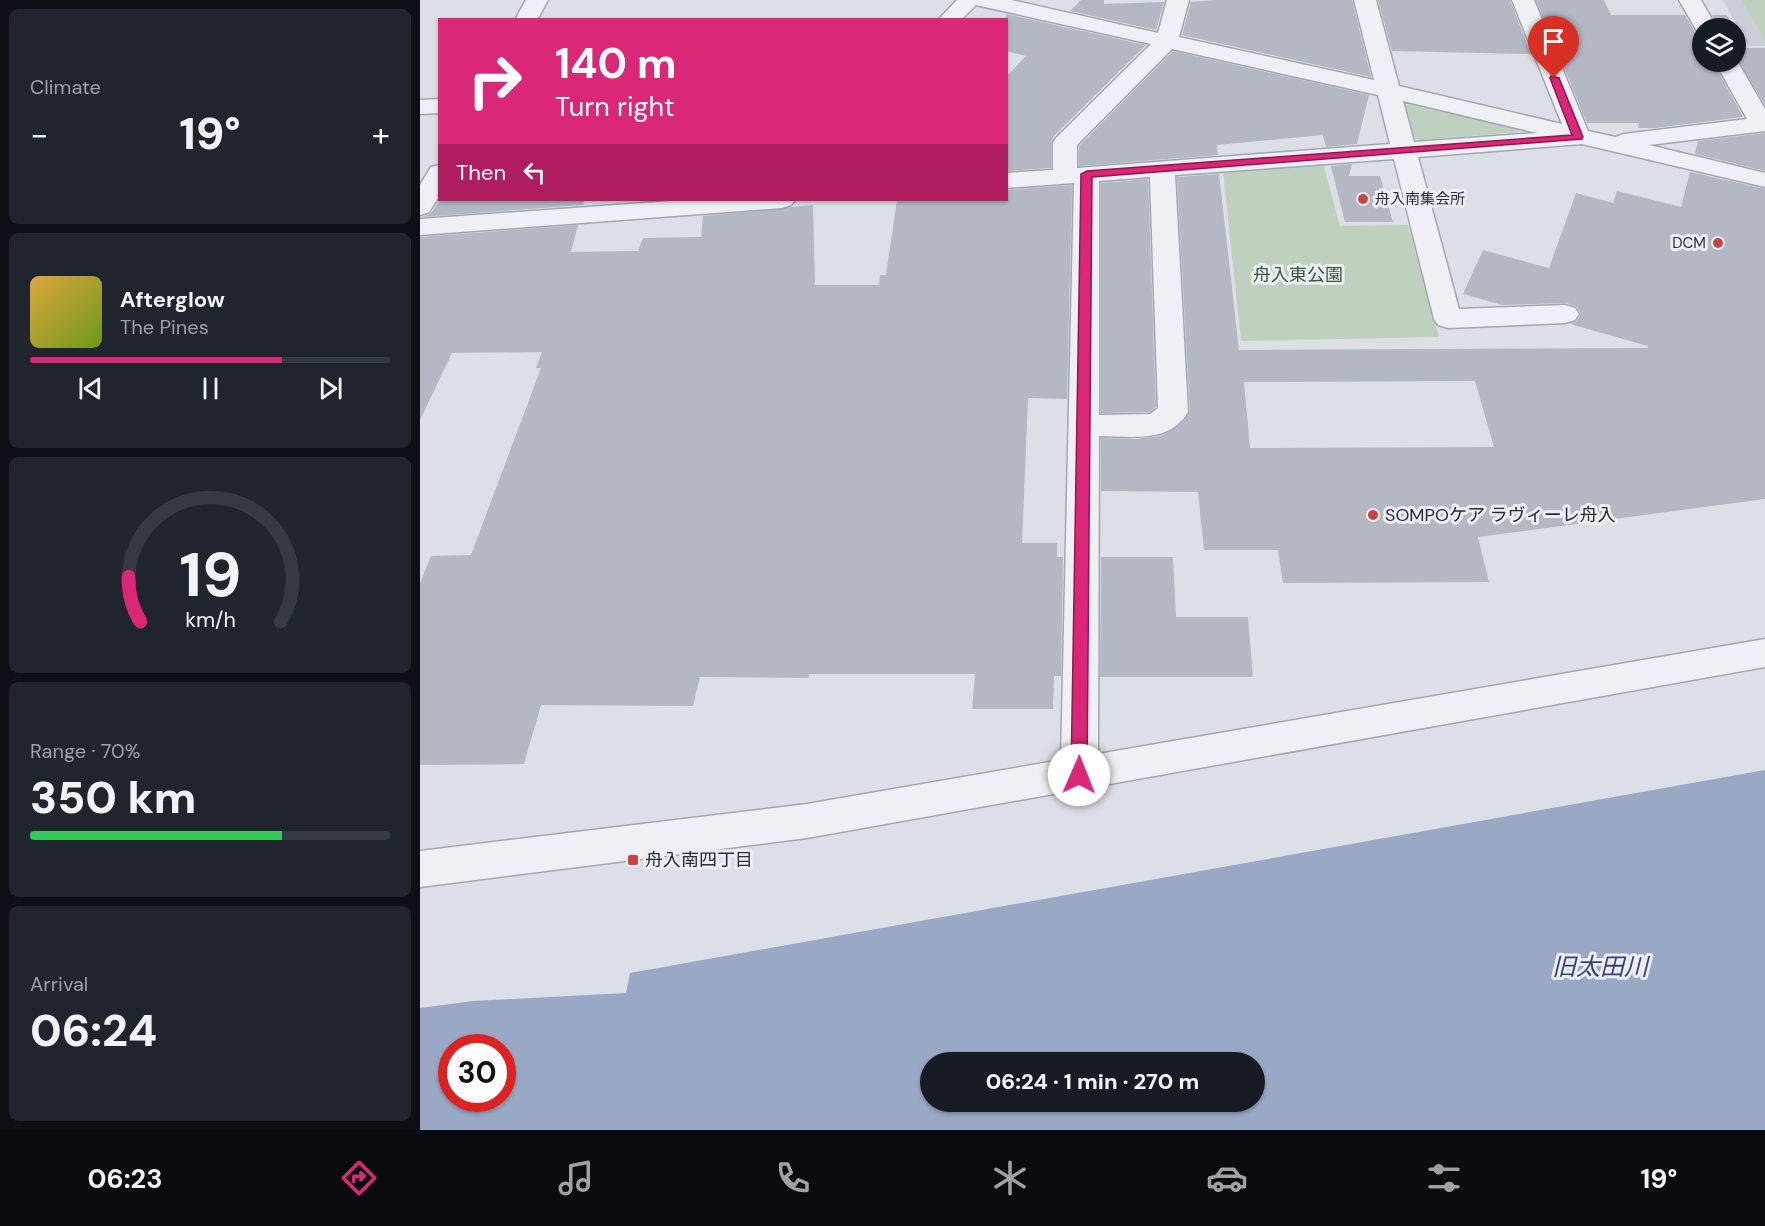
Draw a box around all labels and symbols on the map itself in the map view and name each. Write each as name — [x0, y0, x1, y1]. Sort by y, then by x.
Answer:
pin — [1528, 16, 1579, 78]
place label: 舟入南集会所 — [1375, 189, 1465, 209]
marker: 舟入南集会所 — [1356, 192, 1370, 206]
place label: DCM — [1672, 233, 1706, 253]
marker: DCM — [1711, 236, 1725, 250]
park label: 舟入東公園 — [1253, 263, 1343, 287]
place label: SOMPOケア ラヴィーレ舟入 — [1385, 503, 1616, 527]
marker: SOMPOケア ラヴィーレ舟入 — [1366, 508, 1380, 522]
position arrow — [1047, 743, 1111, 807]
place label: 舟入南四丁目 — [645, 848, 753, 872]
marker: 舟入南四丁目 — [626, 853, 640, 867]
water label: 旧太田川 — [1552, 951, 1651, 982]
speed limit sign: 30 — [438, 1034, 516, 1112]

